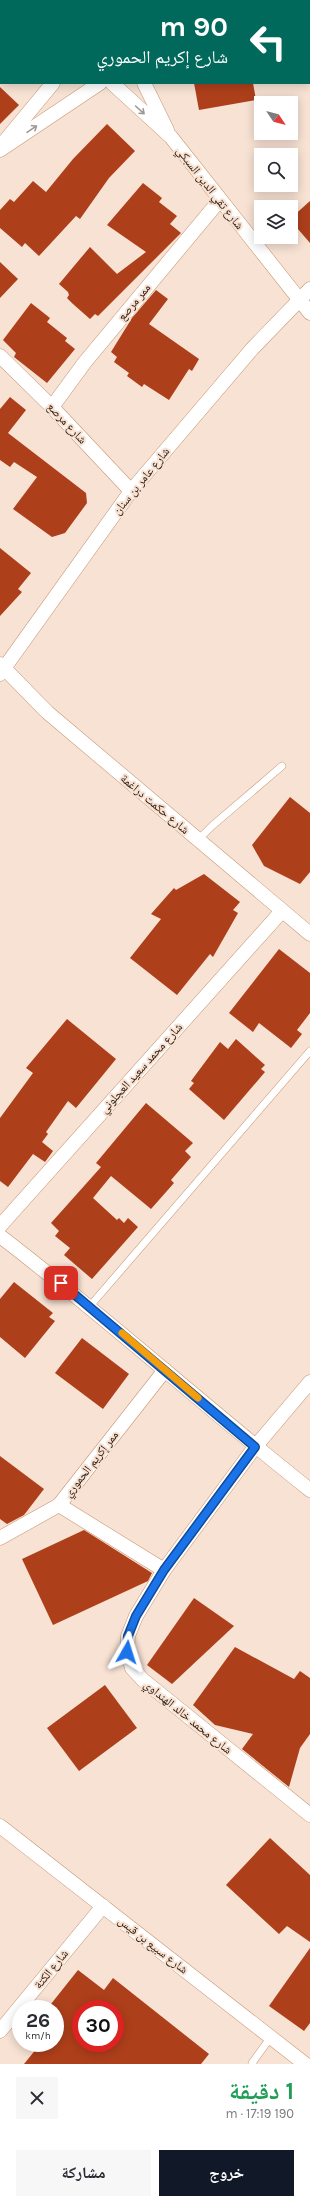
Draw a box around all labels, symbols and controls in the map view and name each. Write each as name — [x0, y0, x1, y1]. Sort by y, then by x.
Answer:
text: 90 m — [160, 10, 228, 43]
icon: left — [242, 16, 294, 68]
text: شارع إكريم الحموري — [97, 46, 228, 68]
north arrow — [254, 96, 298, 140]
map controls — [254, 96, 298, 244]
one-way arrow — [135, 105, 145, 114]
one-way arrow — [27, 124, 38, 133]
street label: شارع تقي الدين السبكي — [171, 144, 247, 234]
button: search — [254, 148, 298, 192]
button: layers — [254, 200, 298, 244]
street label: ممر مرصع — [115, 281, 153, 323]
street label: شارع مرصع — [44, 400, 90, 447]
street label: شارع عامر بن سنان — [110, 444, 173, 518]
street label: شارع حكمت دراغمة — [117, 771, 192, 838]
street label: شارع محمد سعيد العجلوني — [97, 1020, 188, 1118]
pin — [44, 1266, 78, 1300]
icon: arrive — [50, 1272, 72, 1294]
street label: ممر إكريم الحموري — [61, 1428, 124, 1502]
position arrow — [106, 1631, 148, 1673]
street label: شارع محمد خالد الهنداوي — [139, 1677, 235, 1759]
street label: شارع سبيع بن قيس — [115, 1913, 191, 1977]
street label: شارع الكتة — [31, 1947, 72, 1992]
speed limit sign: 30 — [72, 2000, 124, 2052]
text: 26 — [26, 2009, 50, 2032]
text: km/h — [25, 2030, 51, 2042]
button: close — [16, 2077, 58, 2119]
text: 1 دقيقة — [229, 2077, 294, 2105]
text: 190 m · 17:19 — [225, 2106, 294, 2121]
button: مشاركة — [16, 2150, 151, 2196]
button: خروج — [159, 2150, 294, 2196]

